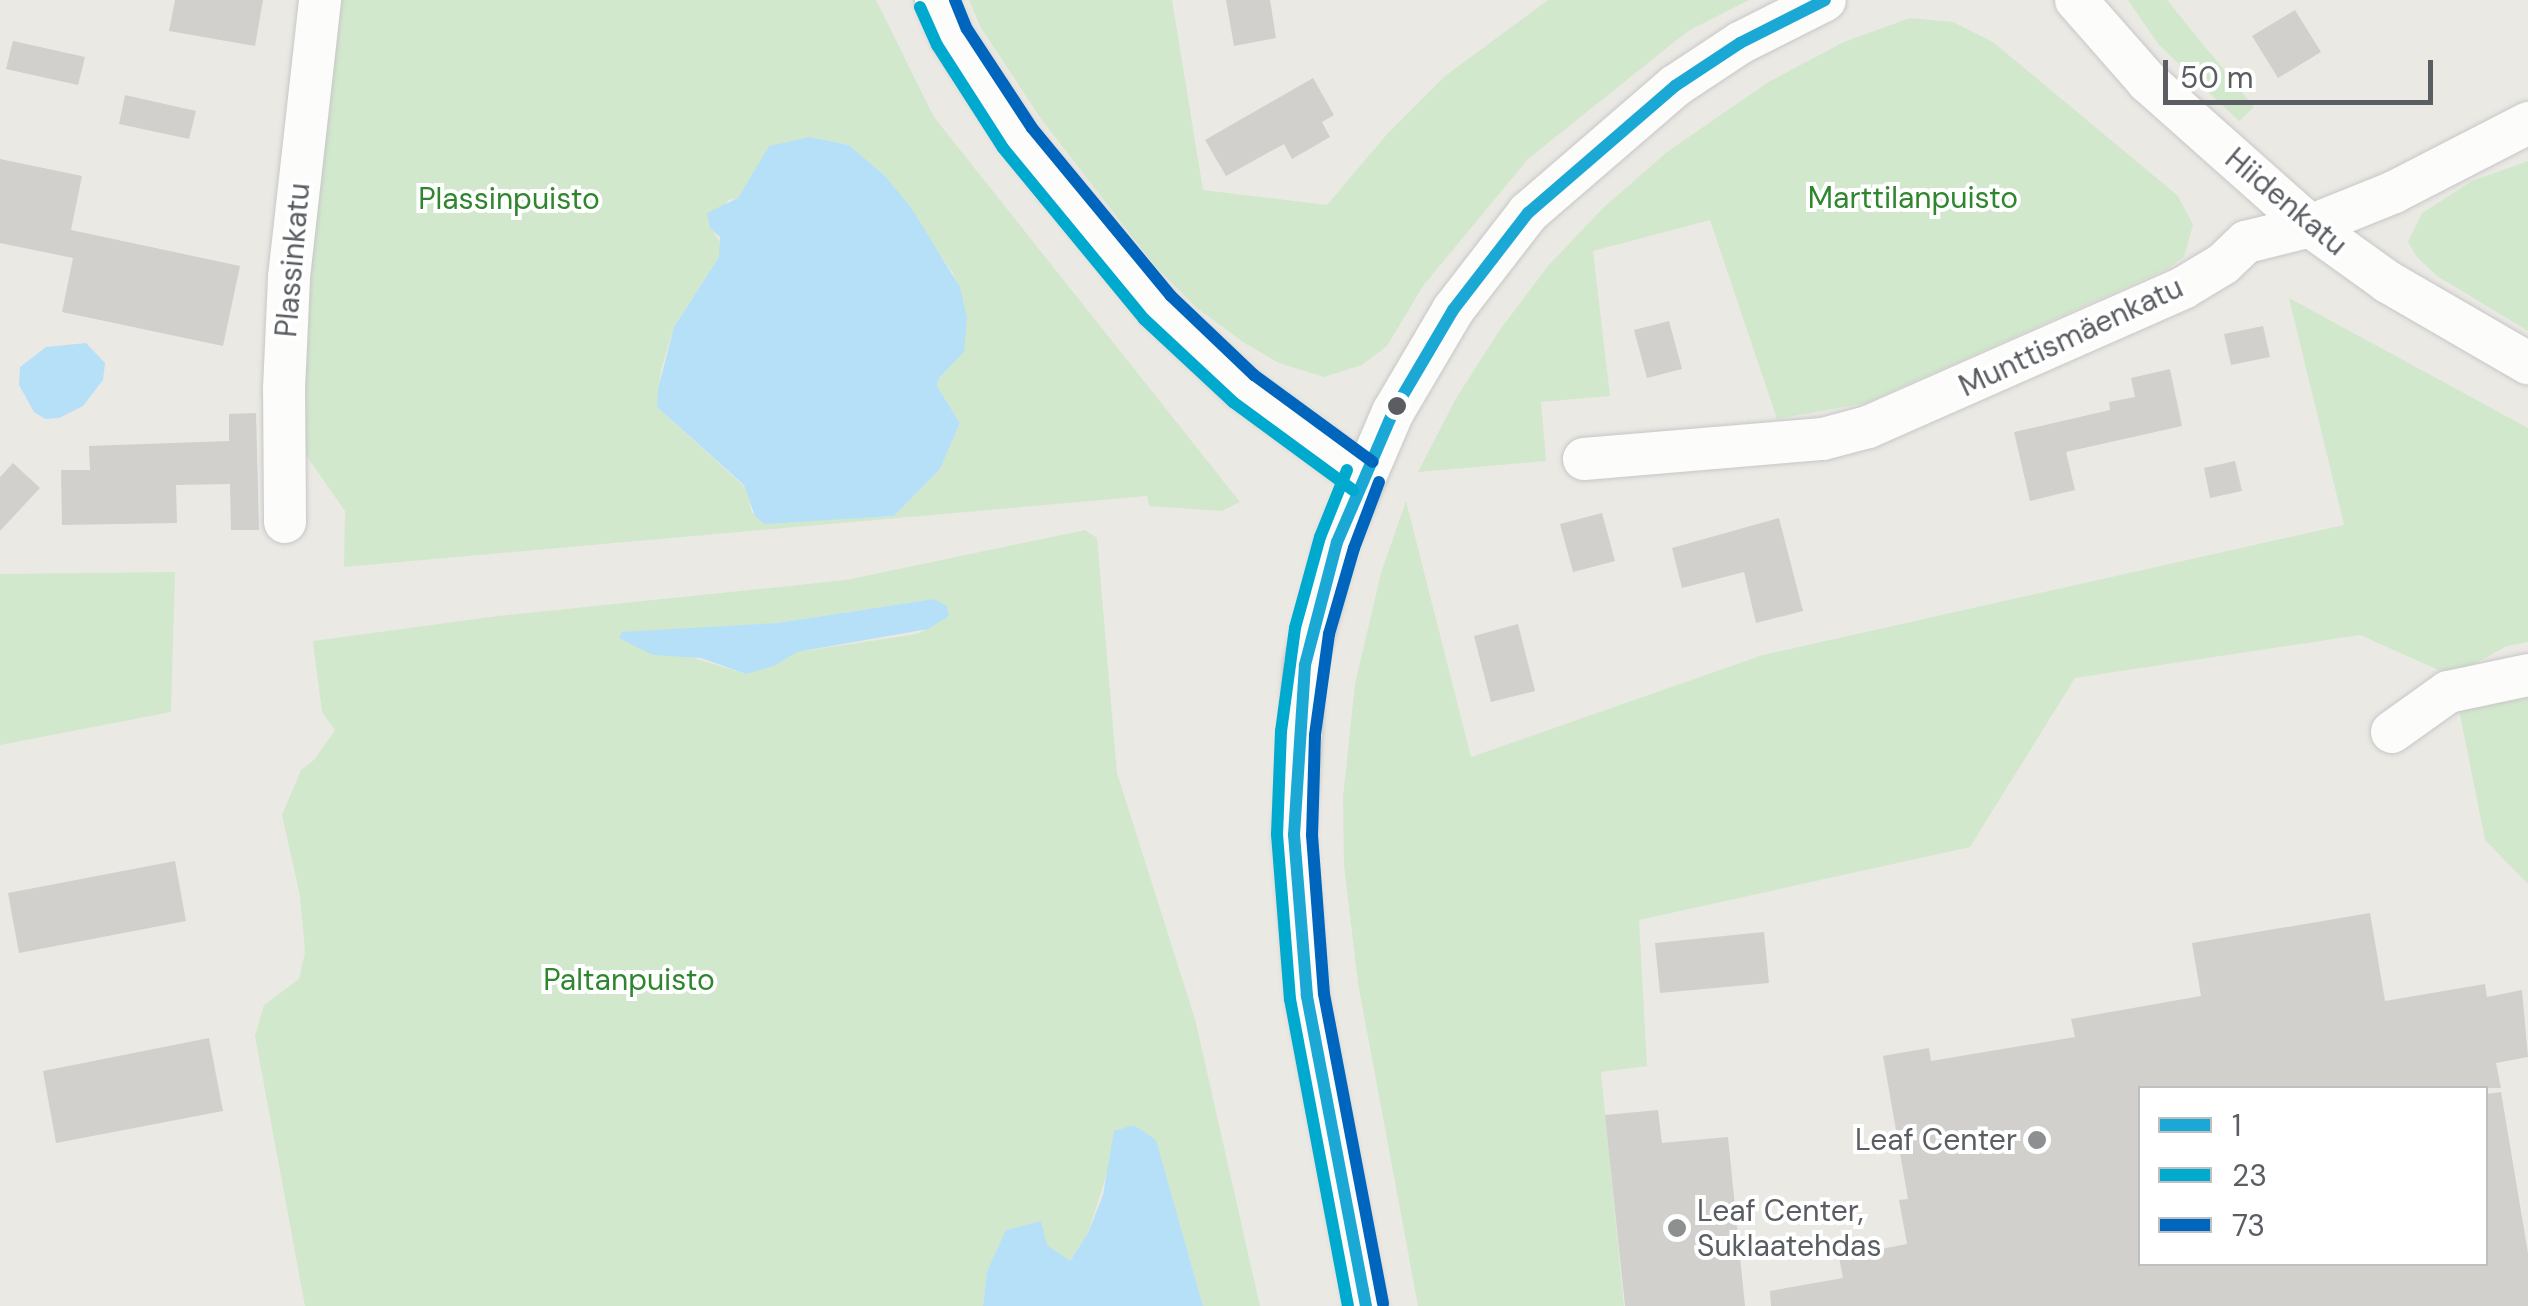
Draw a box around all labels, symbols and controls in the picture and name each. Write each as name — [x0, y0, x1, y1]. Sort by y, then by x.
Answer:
scale bar — [2168, 40, 2438, 102]
text: 50 m — [2180, 58, 2254, 97]
street label: Hiidenkatu — [2218, 141, 2354, 263]
park label: Marttilanpuisto — [1808, 180, 2018, 216]
street label: Plassinkatu — [268, 181, 318, 339]
park label: Plassinpuisto — [418, 181, 600, 217]
street label: Munttismäenkatu — [1953, 269, 2189, 405]
unlabelled marker — [1387, 396, 1407, 416]
park label: Paltanpuisto — [543, 962, 715, 998]
legend — [2138, 1086, 2488, 1266]
text: 1 — [2232, 1106, 2241, 1145]
place label: Leaf Center — [1855, 1122, 2017, 1158]
marker: Leaf Center — [2026, 1129, 2048, 1151]
text: 23 — [2232, 1156, 2267, 1195]
place label: Leaf Center, Suklaatehdas — [1697, 1193, 1881, 1264]
text: 73 — [2232, 1206, 2265, 1245]
marker: Leaf Center, Suklaatehdas — [1666, 1217, 1688, 1239]

